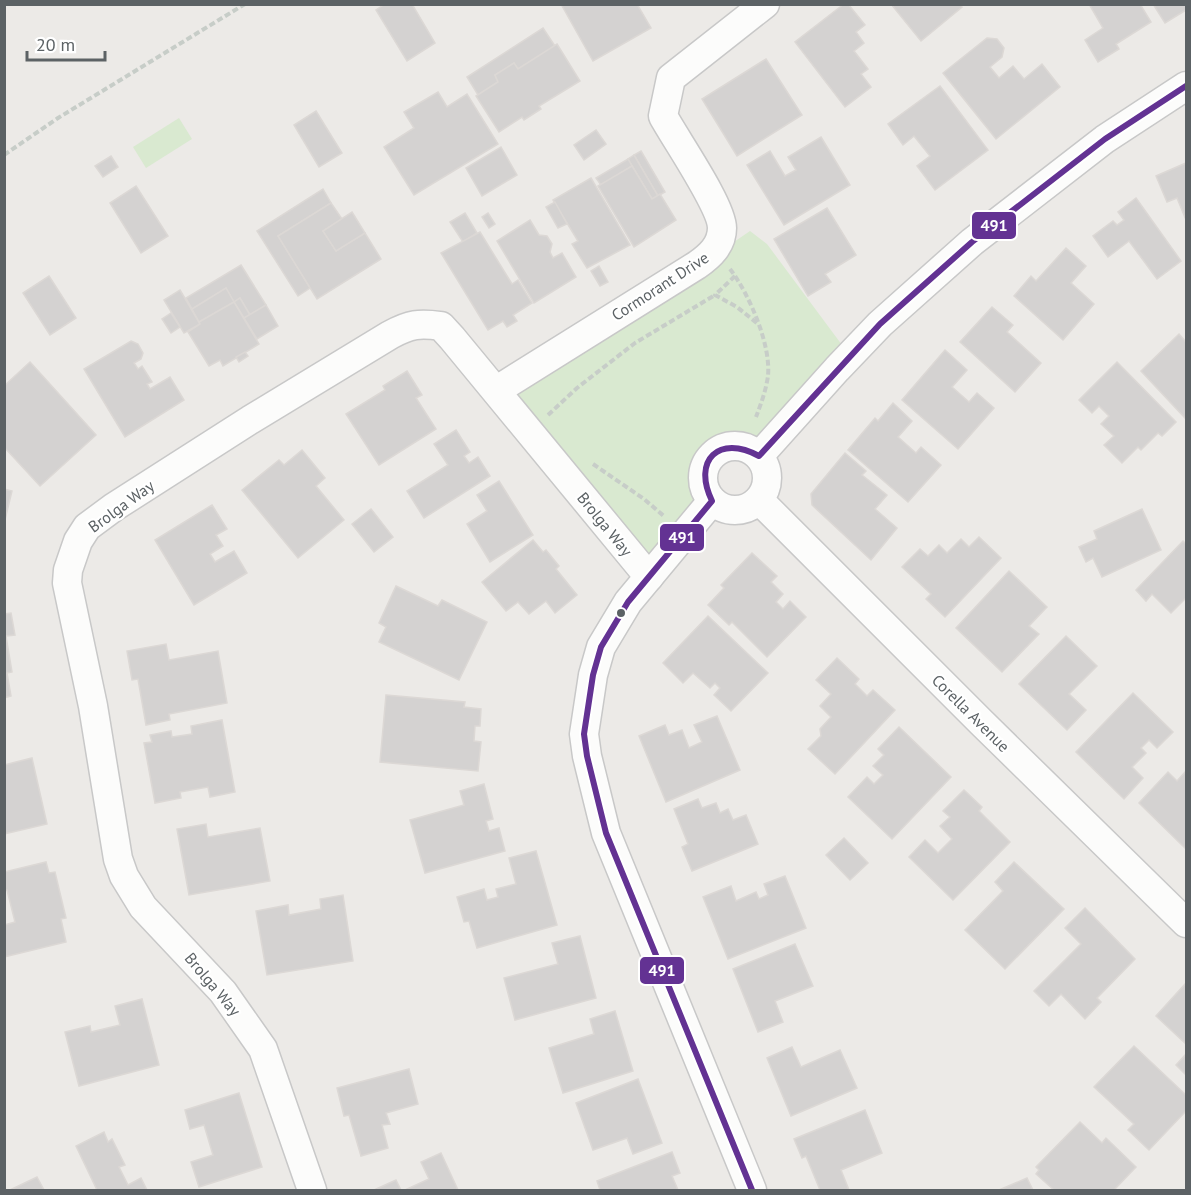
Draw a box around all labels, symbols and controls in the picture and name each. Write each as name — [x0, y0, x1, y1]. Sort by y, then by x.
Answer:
scale bar — [27, 24, 105, 62]
text: 20 m — [36, 33, 75, 56]
line badge: 491 — [971, 211, 1017, 240]
text: 491 — [980, 215, 1008, 235]
street label: Cormorant Drive — [608, 247, 712, 325]
street label: Brolga Way — [84, 475, 158, 537]
street label: Brolga Way — [573, 488, 637, 560]
line badge: 491 — [659, 523, 705, 552]
text: 491 — [668, 527, 696, 547]
unlabelled marker — [615, 607, 627, 619]
street label: Corella Avenue — [928, 670, 1014, 756]
street label: Brolga Way — [181, 948, 246, 1020]
line badge: 491 — [639, 956, 685, 985]
text: 491 — [648, 960, 676, 980]

